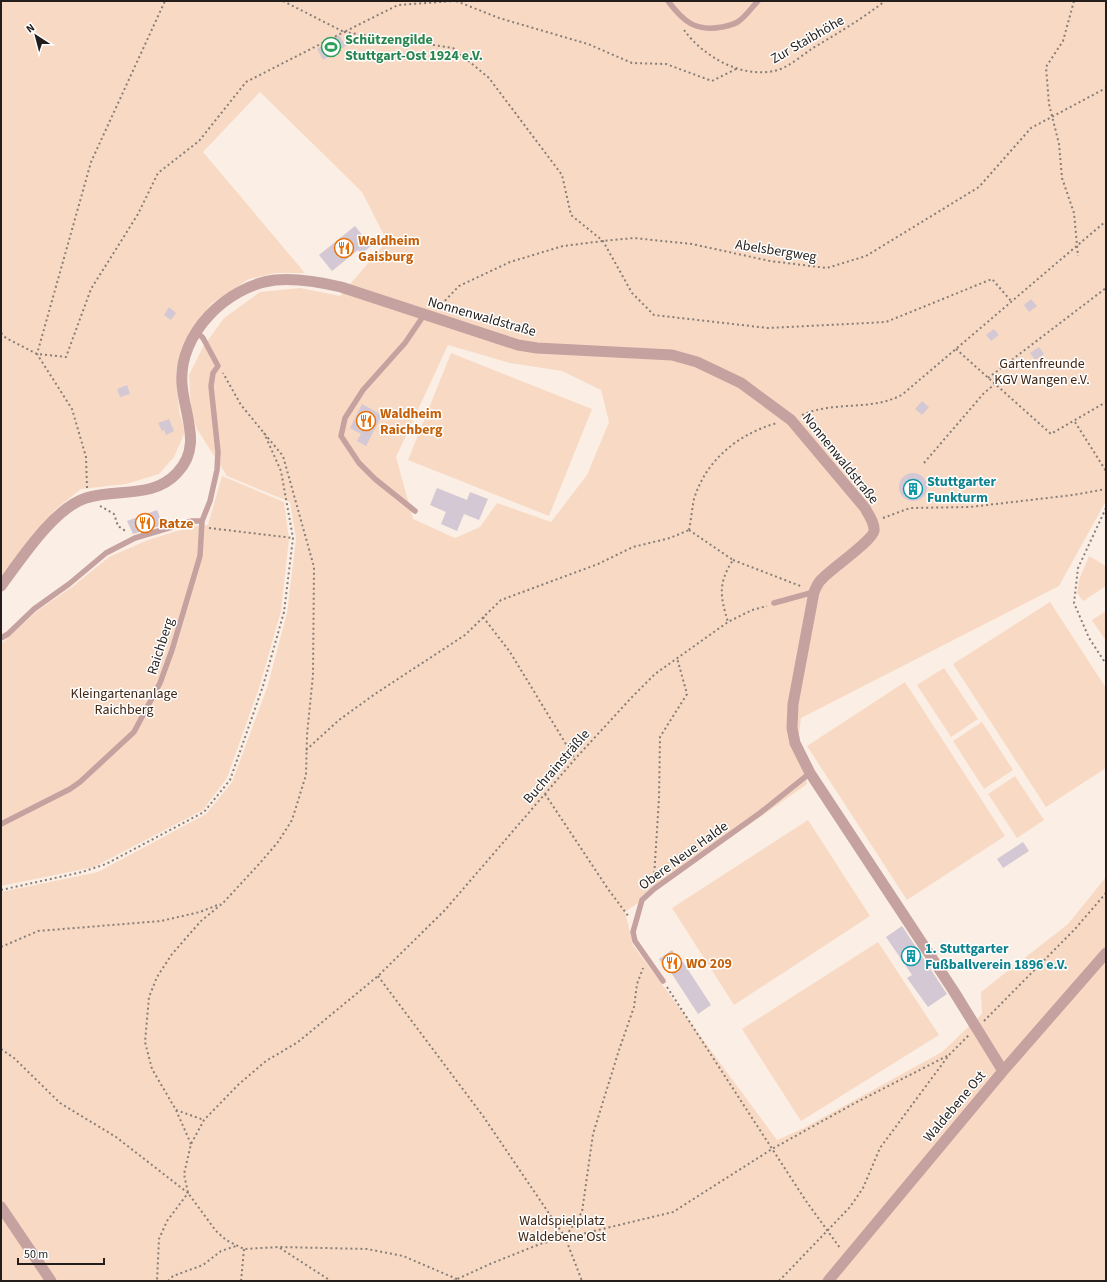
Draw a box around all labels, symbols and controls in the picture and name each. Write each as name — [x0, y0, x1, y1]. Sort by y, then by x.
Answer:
street label: Zur Staibhöhe — [767, 11, 848, 69]
north arrow — [16, 16, 56, 56]
text: N — [23, 20, 38, 37]
place label: Schützengilde Stuttgart-Ost 1924 e.V. — [345, 30, 483, 66]
sports icon: Schützengilde Stuttgart-Ost 1924 e.V. — [320, 36, 342, 58]
place label: Waldheim Gaisburg — [358, 231, 420, 267]
street label: Abelsbergweg — [734, 235, 818, 267]
restaurant icon: Waldheim Gaisburg — [333, 237, 355, 259]
street label: Nonnenwaldstraße — [425, 292, 538, 342]
park label: Gartenfreunde KGV Wangen e.V. — [994, 354, 1090, 390]
place label: Waldheim Raichberg — [380, 404, 443, 440]
street label: Nonnenwaldstraße — [797, 409, 883, 508]
restaurant icon: Waldheim Raichberg — [355, 410, 377, 432]
place label: Stuttgarter Funkturm — [927, 472, 997, 508]
building icon: Stuttgarter Funkturm — [902, 478, 924, 500]
restaurant icon: Ratze — [134, 512, 156, 534]
place label: Ratze — [159, 514, 194, 534]
street label: Raichberg — [142, 615, 180, 677]
park label: Kleingartenanlage Raichberg — [71, 684, 177, 720]
street label: Buchrainsträßle — [519, 725, 595, 808]
street label: Obere Neue Halde — [635, 816, 732, 895]
place label: 1. Stuttgarter Fußballverein 1896 e.V. — [925, 939, 1068, 975]
building icon: 1. Stuttgarter Fußballverein 1896 e.V. — [900, 945, 922, 967]
restaurant icon: WO 209 — [661, 952, 683, 974]
place label: WO 209 — [686, 954, 732, 974]
street label: Waldebene Ost — [919, 1066, 991, 1147]
park label: Waldspielplatz Waldebene Ost — [518, 1211, 606, 1247]
scale bar — [18, 1240, 104, 1266]
text: 50 m — [24, 1246, 48, 1263]

